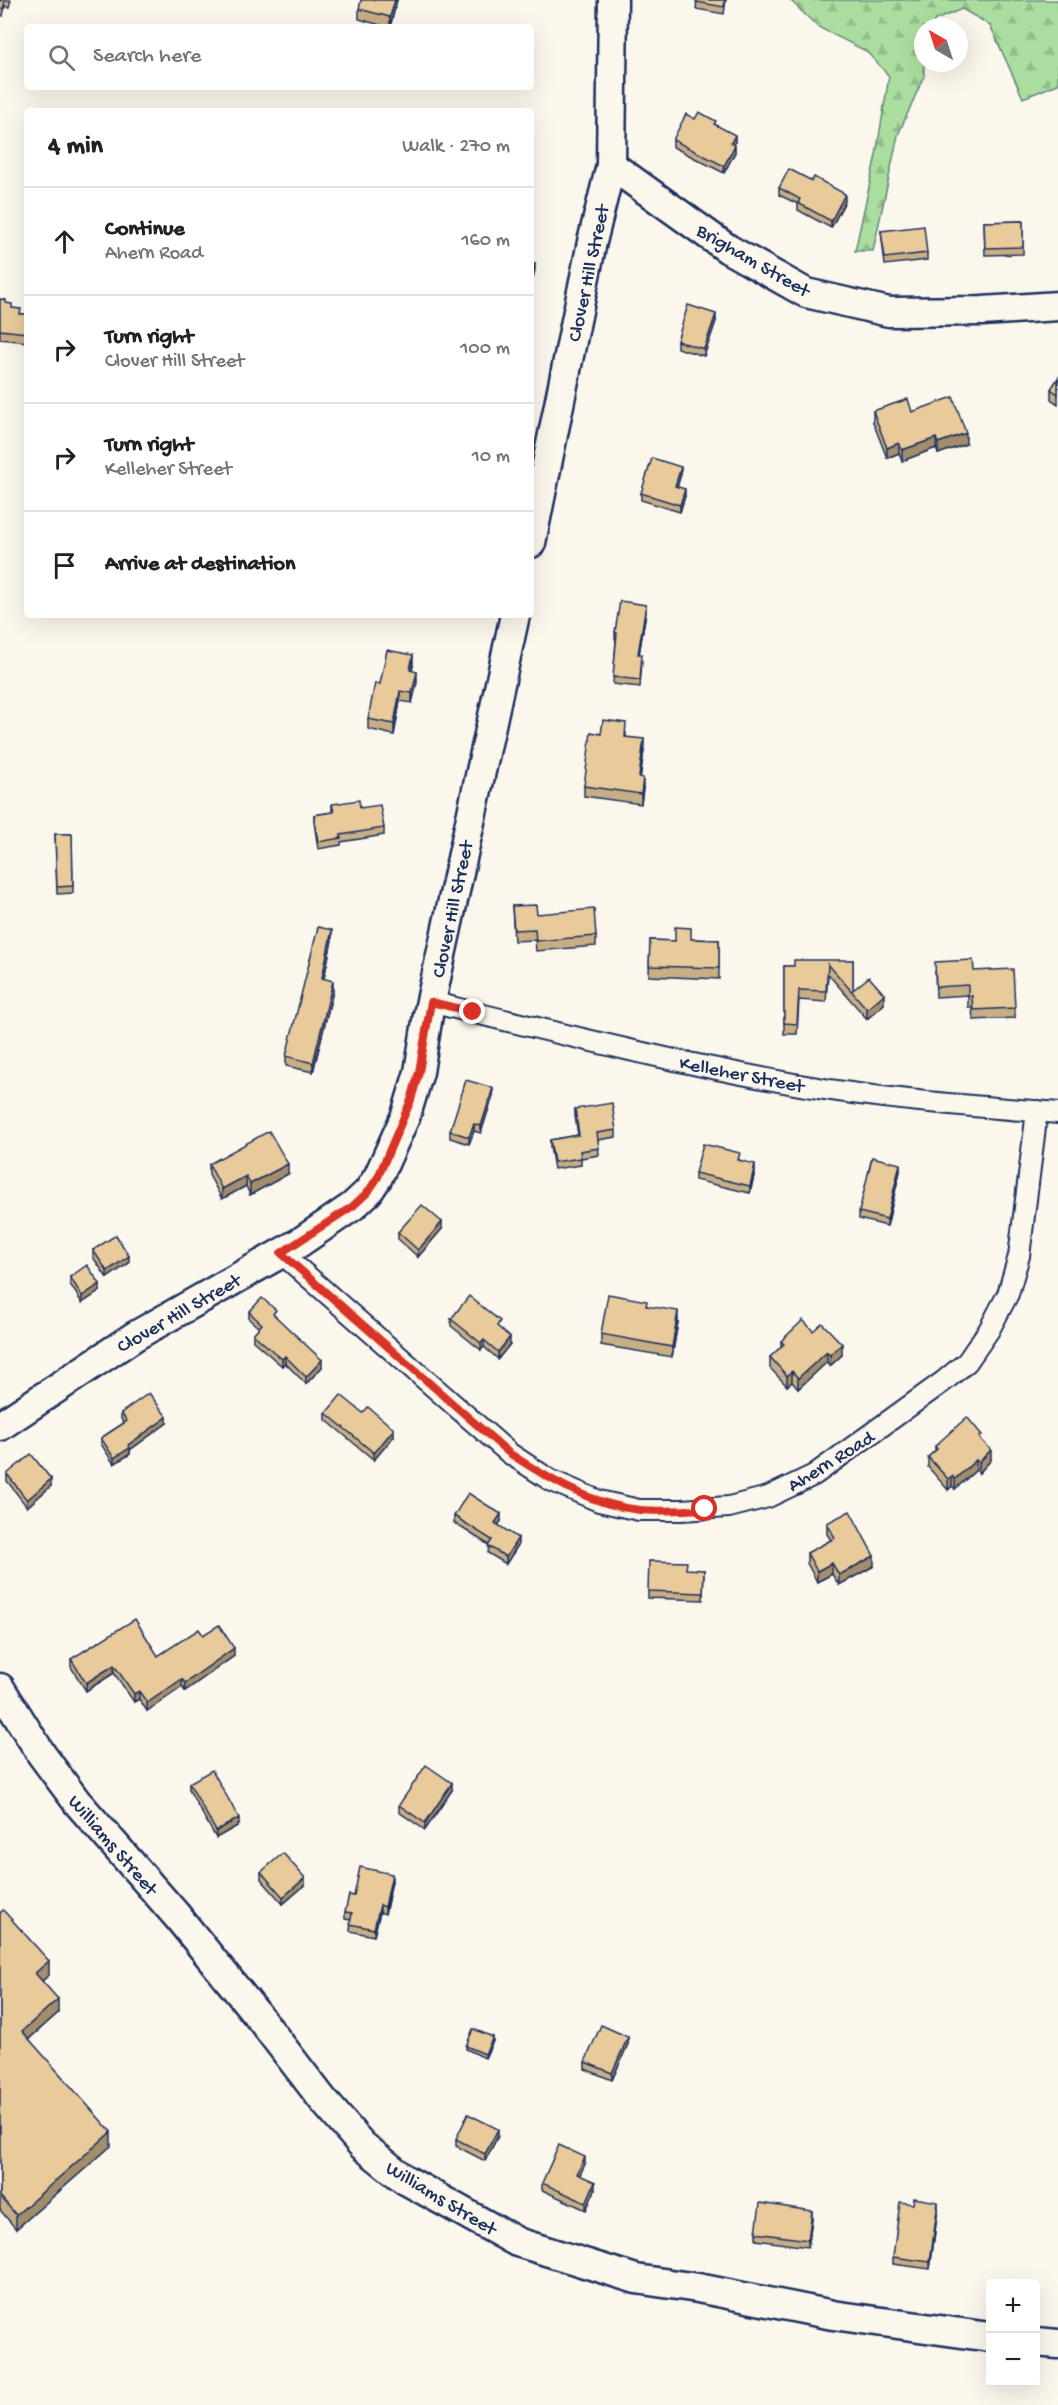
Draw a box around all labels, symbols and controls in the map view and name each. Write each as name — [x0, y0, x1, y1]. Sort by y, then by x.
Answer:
north arrow — [914, 18, 968, 72]
search box — [24, 24, 534, 90]
icon: search — [45, 41, 78, 74]
text: Search here — [93, 44, 201, 70]
text: 4 min — [48, 132, 103, 163]
text: Walk · 270 m — [402, 136, 510, 159]
street label: Clover Hill Street — [565, 201, 617, 344]
text: Continue — [105, 217, 185, 243]
street label: Brigham Street — [691, 220, 815, 305]
icon: ahead — [48, 225, 81, 258]
text: 160 m — [461, 230, 510, 253]
text: Ahern Road — [105, 243, 203, 266]
text: Turn right — [105, 325, 193, 351]
icon: right — [48, 333, 81, 366]
text: 100 m — [460, 338, 510, 361]
text: Clover Hill Street — [105, 351, 244, 374]
text: Turn right — [105, 433, 193, 459]
icon: right — [48, 441, 81, 474]
text: 10 m — [472, 446, 510, 469]
text: Kelleher Street — [105, 459, 232, 482]
icon: arrive — [48, 549, 81, 582]
text: Arrive at destination — [105, 552, 295, 578]
street label: Clover Hill Street — [429, 837, 481, 980]
route end — [459, 998, 485, 1024]
street label: Kelleher Street — [677, 1053, 808, 1100]
street label: Clover Hill Street — [114, 1269, 247, 1360]
street label: Ahern Road — [784, 1426, 881, 1499]
route start — [691, 1495, 717, 1521]
street label: Williams Street — [62, 1791, 162, 1902]
street label: Williams Street — [381, 2158, 501, 2243]
map controls — [986, 2279, 1040, 2387]
button: + — [986, 2279, 1040, 2333]
button: − — [986, 2333, 1040, 2387]

